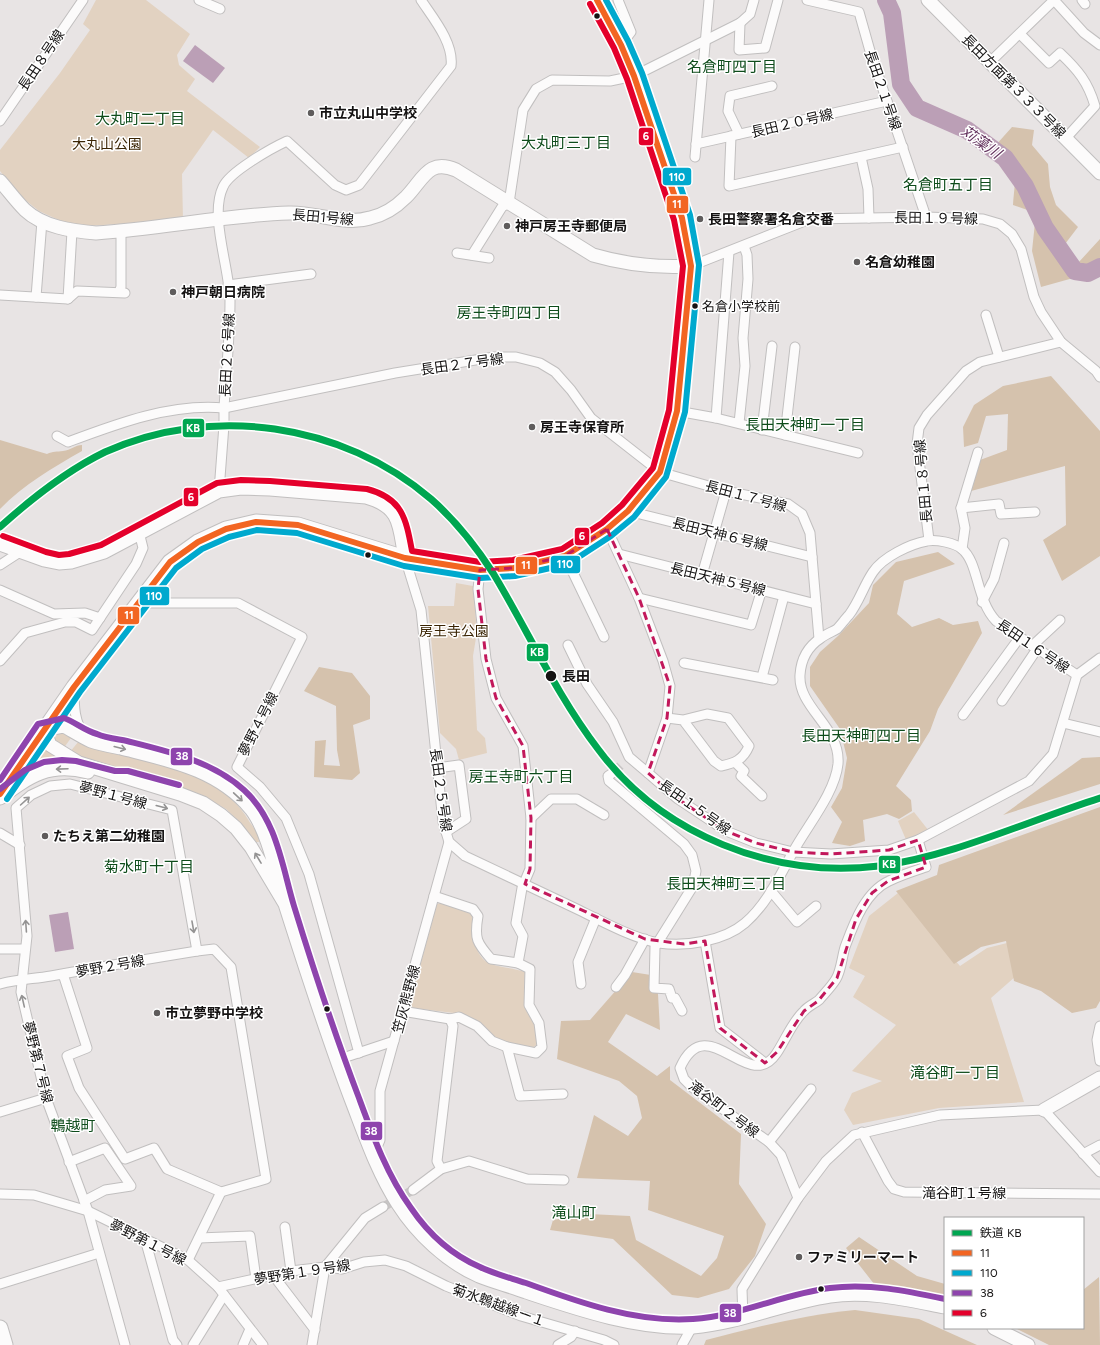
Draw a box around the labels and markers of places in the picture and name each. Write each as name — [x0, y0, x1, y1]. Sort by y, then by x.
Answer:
unlabelled marker — [592, 11, 602, 21]
place label: 市立丸山中学校 — [319, 105, 417, 122]
marker: 市立丸山中学校 — [306, 108, 316, 118]
place label: 長田警察署名倉交番 — [708, 211, 834, 228]
marker: 長田警察署名倉交番 — [695, 214, 705, 224]
place label: 神戸房王寺郵便局 — [515, 218, 627, 235]
marker: 神戸房王寺郵便局 — [502, 221, 512, 231]
place label: 名倉幼稚園 — [865, 254, 935, 271]
marker: 名倉幼稚園 — [852, 257, 862, 267]
place label: 神戸朝日病院 — [181, 284, 265, 301]
marker: 神戸朝日病院 — [168, 287, 178, 297]
place label: 名倉小学校前 — [702, 299, 780, 314]
marker: 名倉小学校前 — [690, 301, 700, 311]
place label: 房王寺保育所 — [540, 419, 624, 436]
marker: 房王寺保育所 — [527, 422, 537, 432]
unlabelled marker — [363, 550, 373, 560]
place label: 長田 — [562, 668, 590, 685]
marker: 長田 — [544, 669, 558, 683]
place label: たちえ第二幼稚園 — [53, 828, 165, 845]
marker: たちえ第二幼稚園 — [40, 831, 50, 841]
unlabelled marker — [322, 1004, 332, 1014]
place label: 市立夢野中学校 — [165, 1005, 263, 1022]
marker: 市立夢野中学校 — [152, 1008, 162, 1018]
place label: ファミリーマート — [807, 1249, 919, 1266]
marker: ファミリーマート — [794, 1252, 804, 1262]
unlabelled marker — [816, 1284, 826, 1294]

